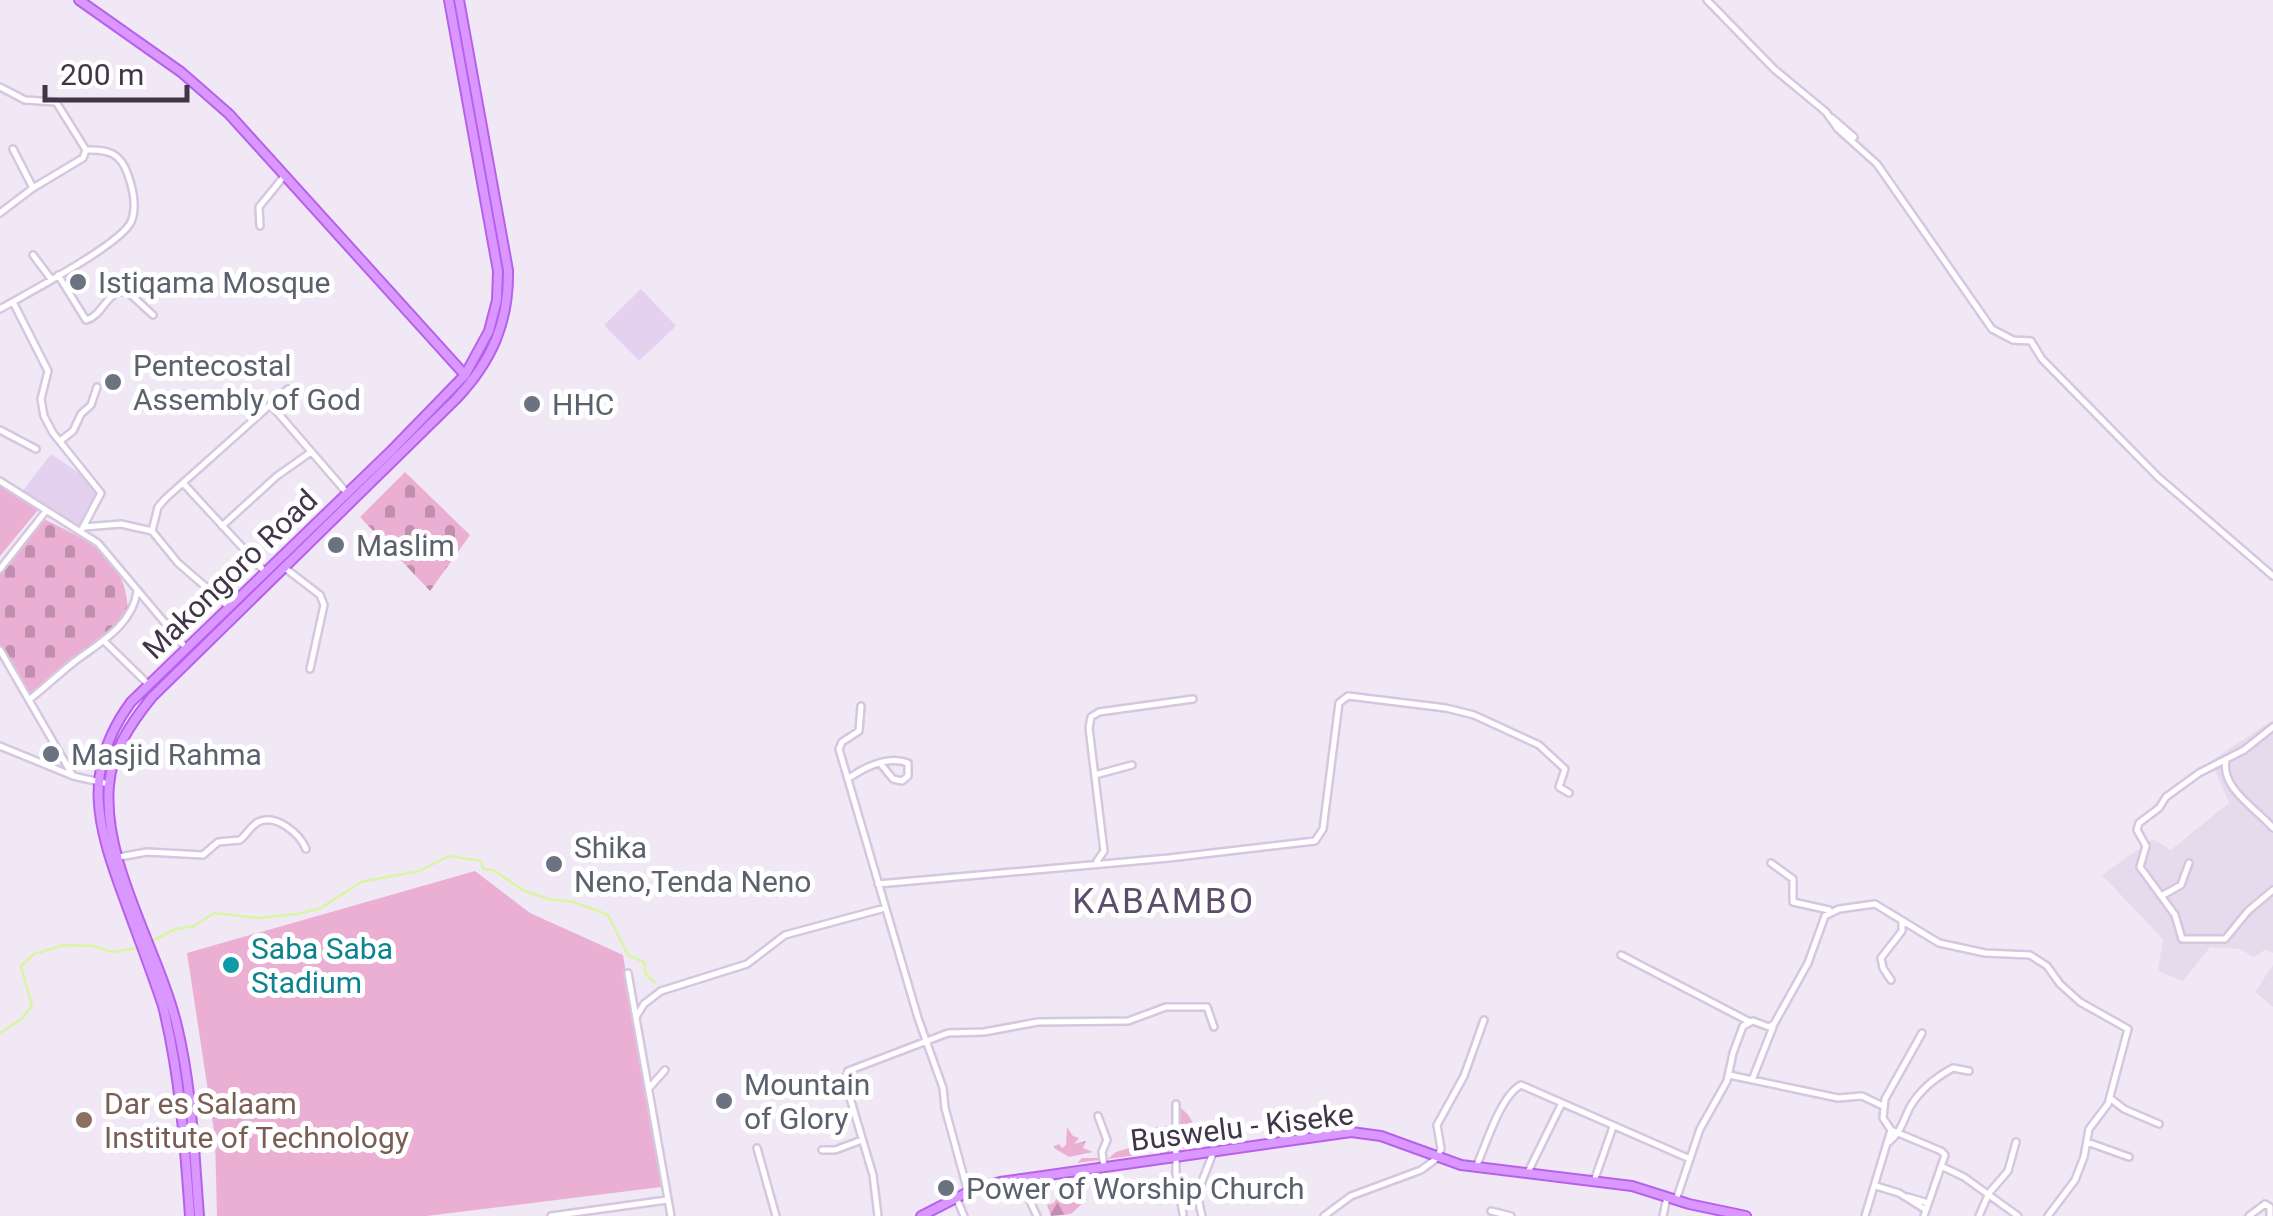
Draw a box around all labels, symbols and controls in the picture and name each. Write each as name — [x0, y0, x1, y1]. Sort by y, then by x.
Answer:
scale bar — [45, 40, 188, 102]
text: 200 m — [60, 57, 144, 92]
place label: Istiqama Mosque — [98, 265, 330, 300]
marker: Istiqama Mosque — [67, 271, 89, 293]
place label: Pentecostal Assembly of God — [133, 348, 361, 417]
marker: Pentecostal Assembly of God — [102, 371, 124, 393]
place label: HHC — [552, 387, 614, 422]
marker: HHC — [521, 393, 543, 415]
street label: Makongoro Road — [136, 482, 324, 666]
place label: Maslim — [356, 528, 455, 563]
marker: Maslim — [325, 534, 347, 556]
place label: Masjid Rahma — [71, 737, 262, 772]
marker: Masjid Rahma — [40, 743, 62, 765]
place label: Shika Neno,Tenda Neno — [574, 830, 811, 899]
marker: Shika Neno,Tenda Neno — [543, 853, 565, 875]
district label: KABAMBO — [1072, 881, 1256, 922]
place label: Saba Saba Stadium — [251, 931, 393, 1000]
marker: Saba Saba Stadium — [220, 954, 242, 976]
place label: Mountain of Glory — [744, 1067, 870, 1136]
place label: Dar es Salaam Institute of Technology — [104, 1086, 409, 1155]
marker: Mountain of Glory — [713, 1090, 735, 1112]
street label: Buswelu - Kiseke — [1128, 1096, 1356, 1158]
marker: Dar es Salaam Institute of Technology — [73, 1109, 95, 1131]
place label: Power of Worship Church — [966, 1171, 1305, 1206]
marker: Power of Worship Church — [935, 1177, 957, 1199]

